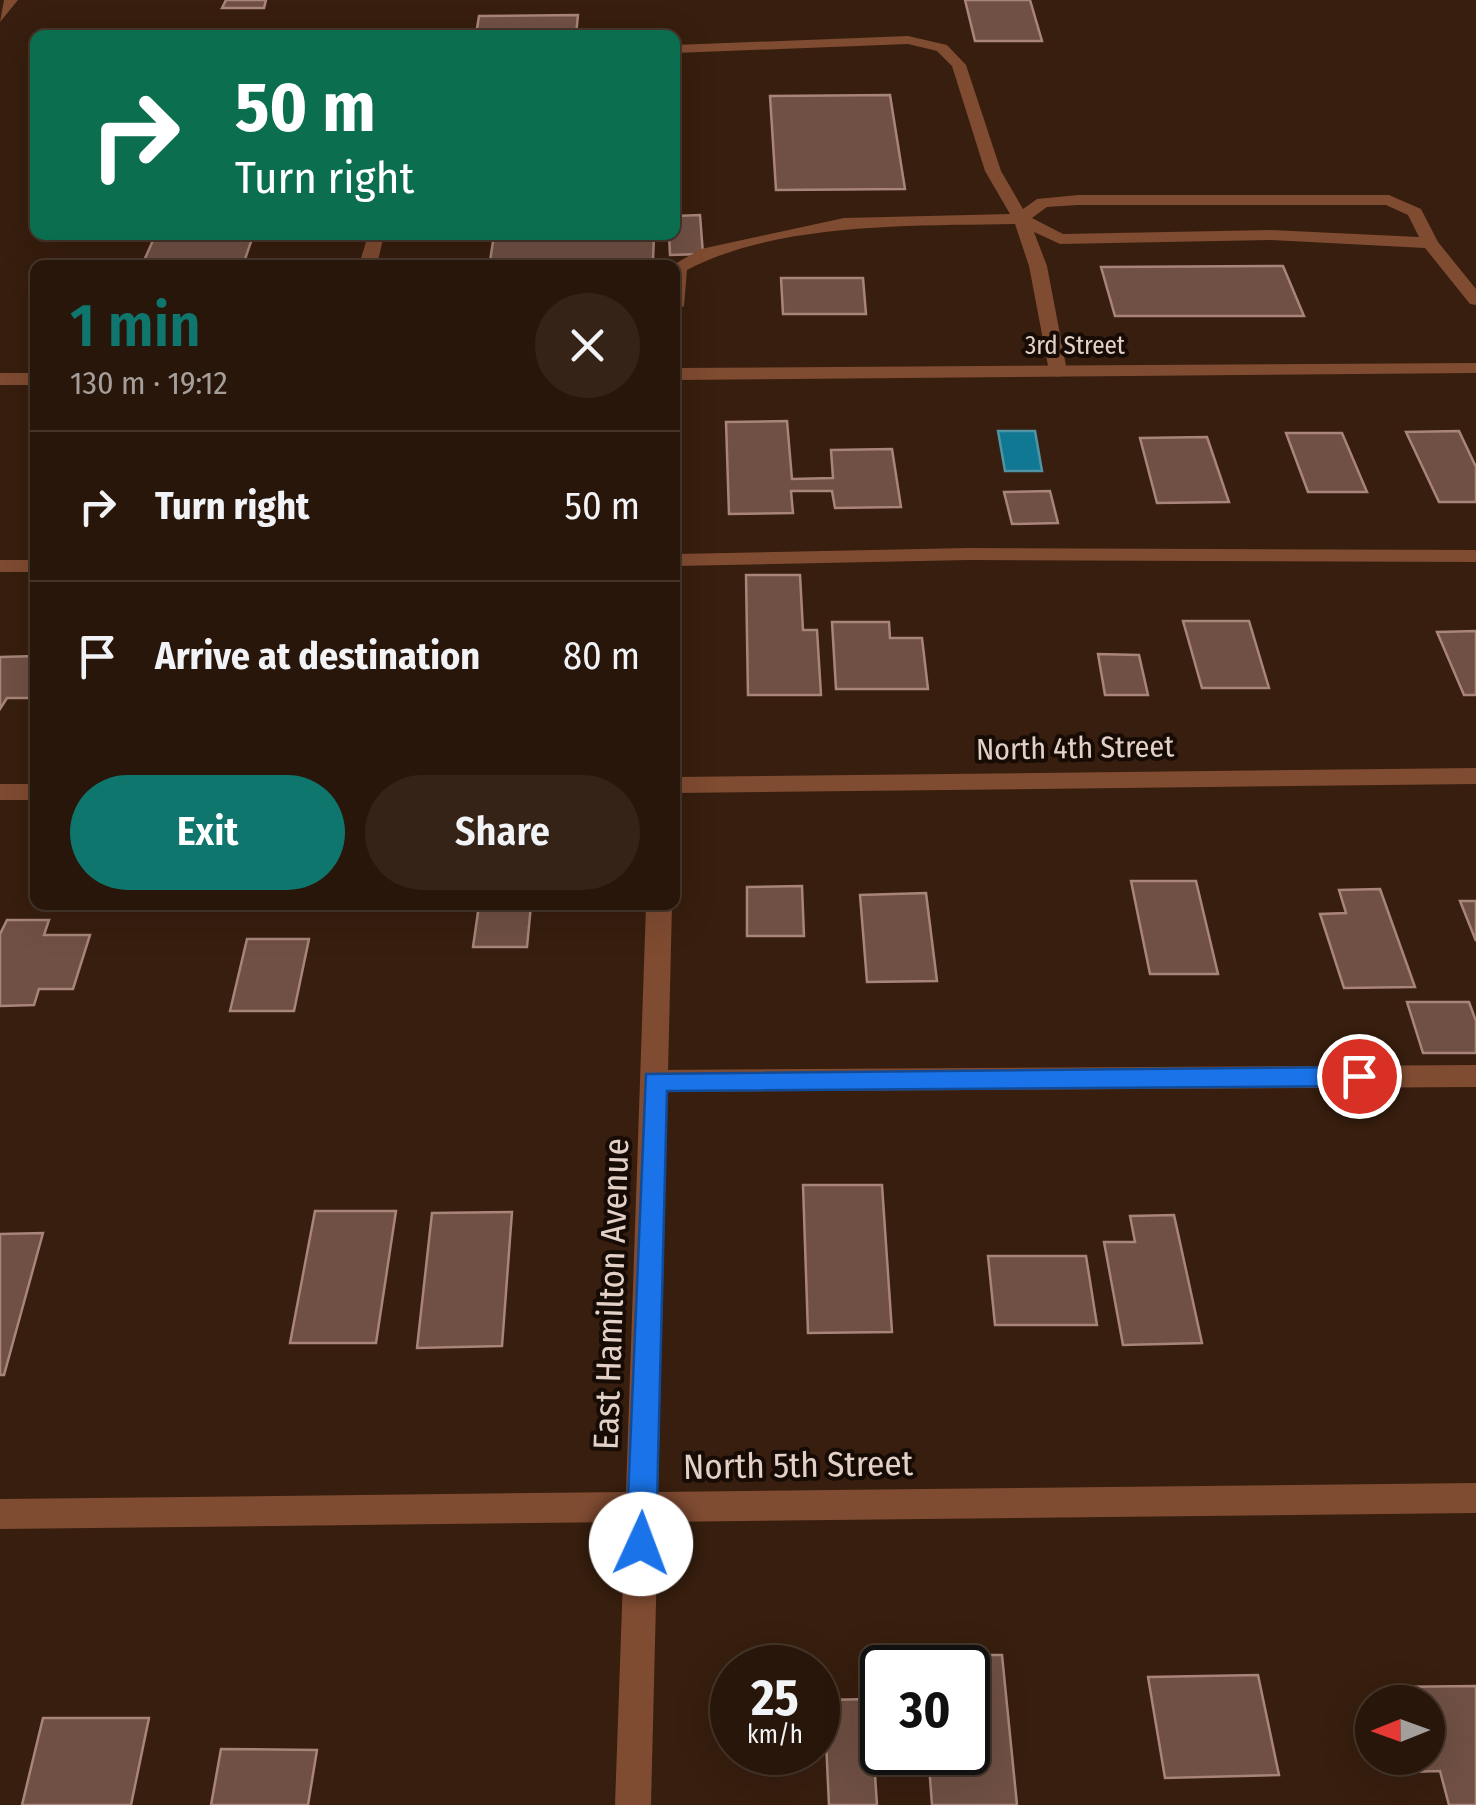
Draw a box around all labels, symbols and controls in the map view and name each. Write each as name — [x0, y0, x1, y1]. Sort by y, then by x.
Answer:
text: 50 m — [235, 66, 376, 150]
icon: right — [70, 70, 200, 200]
text: Turn right — [235, 151, 414, 205]
text: 1 min — [70, 290, 201, 362]
button: close — [535, 293, 640, 398]
street label: 3rd Street — [1025, 331, 1126, 361]
text: 130 m · 19:12 — [70, 364, 228, 402]
icon: right — [70, 479, 125, 534]
text: Turn right — [155, 483, 309, 529]
text: 50 m — [565, 483, 640, 529]
icon: arrive — [70, 629, 125, 684]
text: Arrive at destination — [155, 633, 480, 679]
text: 80 m — [563, 633, 640, 679]
street label: North 4th Street — [976, 728, 1175, 768]
button: Exit — [70, 775, 345, 890]
button: Share — [365, 775, 640, 890]
pin — [1317, 1034, 1402, 1119]
icon: arrive — [1332, 1049, 1387, 1104]
street label: East Hamilton Avenue — [585, 1137, 637, 1451]
street label: North 5th Street — [683, 1442, 914, 1488]
position arrow — [589, 1492, 693, 1596]
speed limit sign: 30 — [860, 1645, 990, 1775]
text: 25 — [751, 1668, 799, 1728]
north arrow — [1355, 1685, 1445, 1775]
map controls — [1355, 1685, 1445, 1775]
text: km/h — [747, 1720, 803, 1750]

